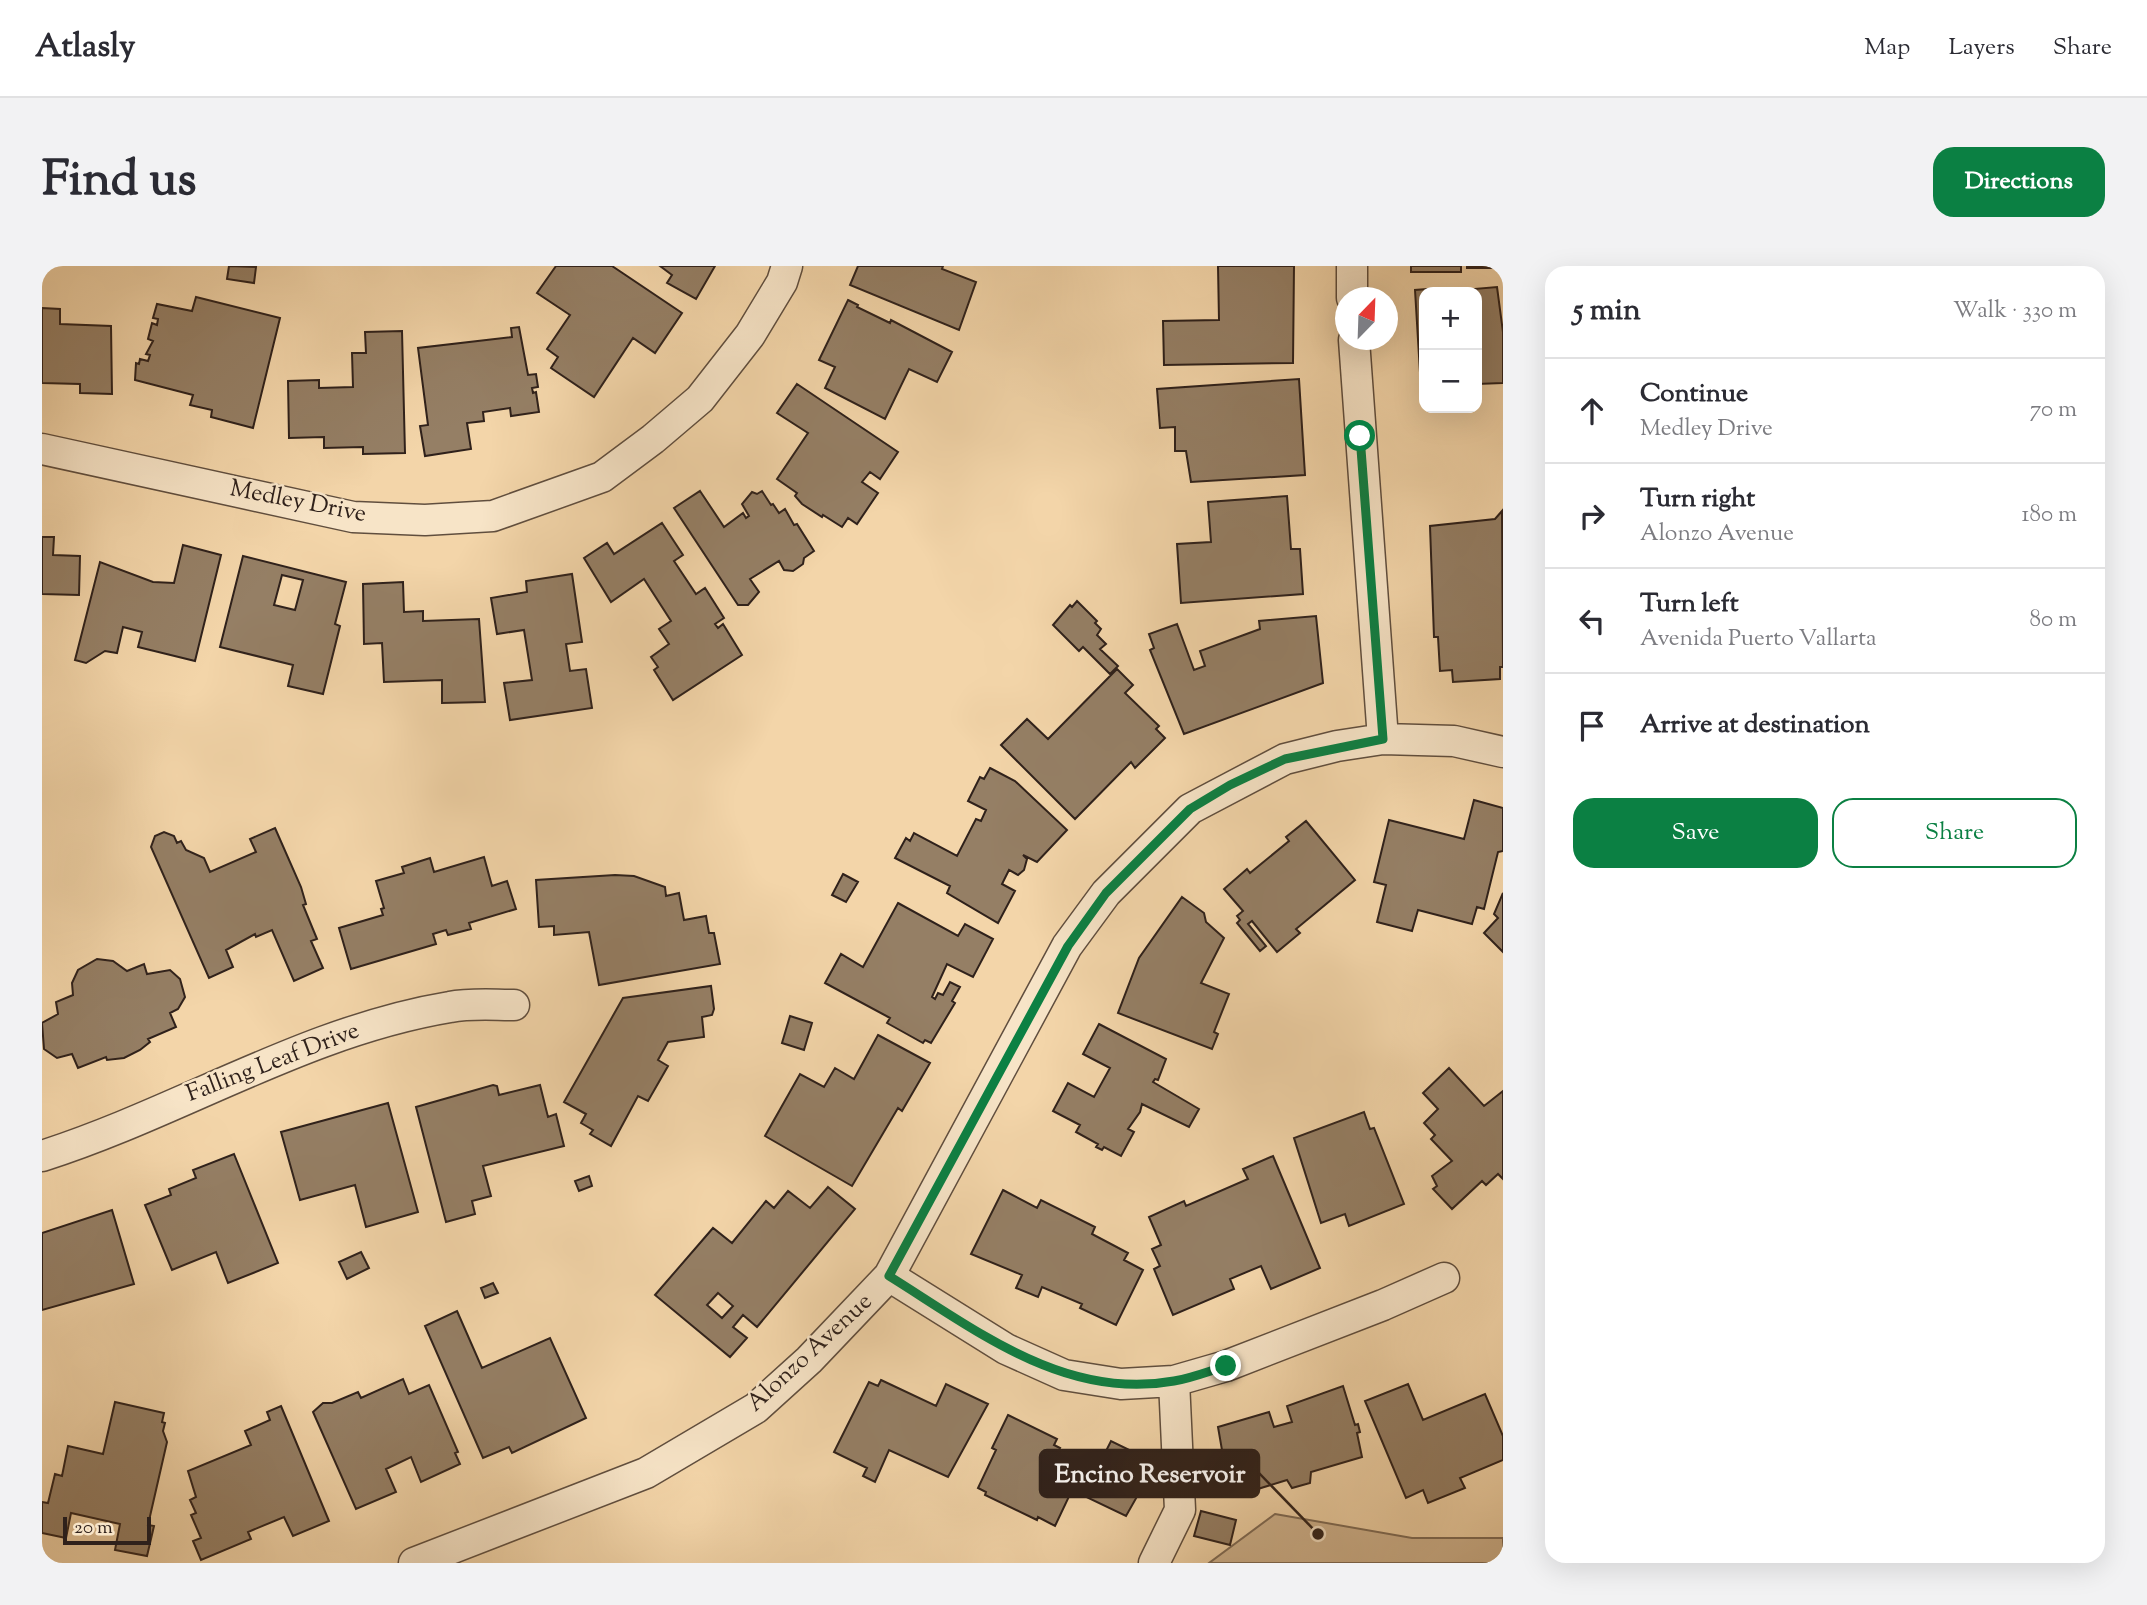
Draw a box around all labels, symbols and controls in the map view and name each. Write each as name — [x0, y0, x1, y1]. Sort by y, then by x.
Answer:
text: Atlasly — [35, 24, 135, 72]
text: Map — [1864, 31, 1910, 65]
text: Layers — [1948, 31, 2015, 65]
text: Share — [2053, 31, 2112, 65]
text: Find us — [42, 147, 196, 217]
button: Directions — [1933, 147, 2105, 217]
north arrow — [1335, 287, 1398, 350]
map controls — [1419, 287, 1482, 413]
button: + — [1419, 287, 1482, 350]
text: 5 min — [1573, 290, 1641, 333]
text: Walk · 330 m — [1953, 295, 2077, 328]
button: − — [1419, 350, 1482, 413]
text: Continue — [1640, 376, 1748, 413]
icon: ahead — [1573, 392, 1611, 430]
text: 70 m — [2030, 394, 2077, 427]
text: Medley Drive — [1640, 413, 1773, 446]
route start — [1344, 420, 1375, 451]
street label: Medley Drive — [227, 472, 369, 532]
text: Turn right — [1640, 481, 1755, 518]
icon: right — [1573, 497, 1611, 535]
text: 180 m — [2022, 499, 2077, 532]
text: Alonzo Avenue — [1640, 518, 1794, 551]
text: Turn left — [1640, 586, 1739, 623]
icon: left — [1573, 602, 1611, 640]
text: 80 m — [2029, 604, 2077, 637]
text: Avenida Puerto Vallarta — [1640, 623, 1877, 656]
icon: arrive — [1573, 707, 1611, 745]
text: Arrive at destination — [1640, 707, 1870, 744]
button: Save — [1573, 798, 1818, 868]
button: Share — [1832, 798, 2077, 868]
street label: Falling Leaf Drive — [182, 1014, 364, 1112]
street label: Alonzo Avenue — [740, 1286, 880, 1420]
route end — [1210, 1350, 1241, 1381]
callout: Encino Reservoir — [1040, 1450, 1259, 1497]
text: Encino Reservoir — [1055, 1457, 1246, 1494]
scale bar — [63, 1514, 150, 1546]
text: 20 m — [74, 1515, 113, 1542]

